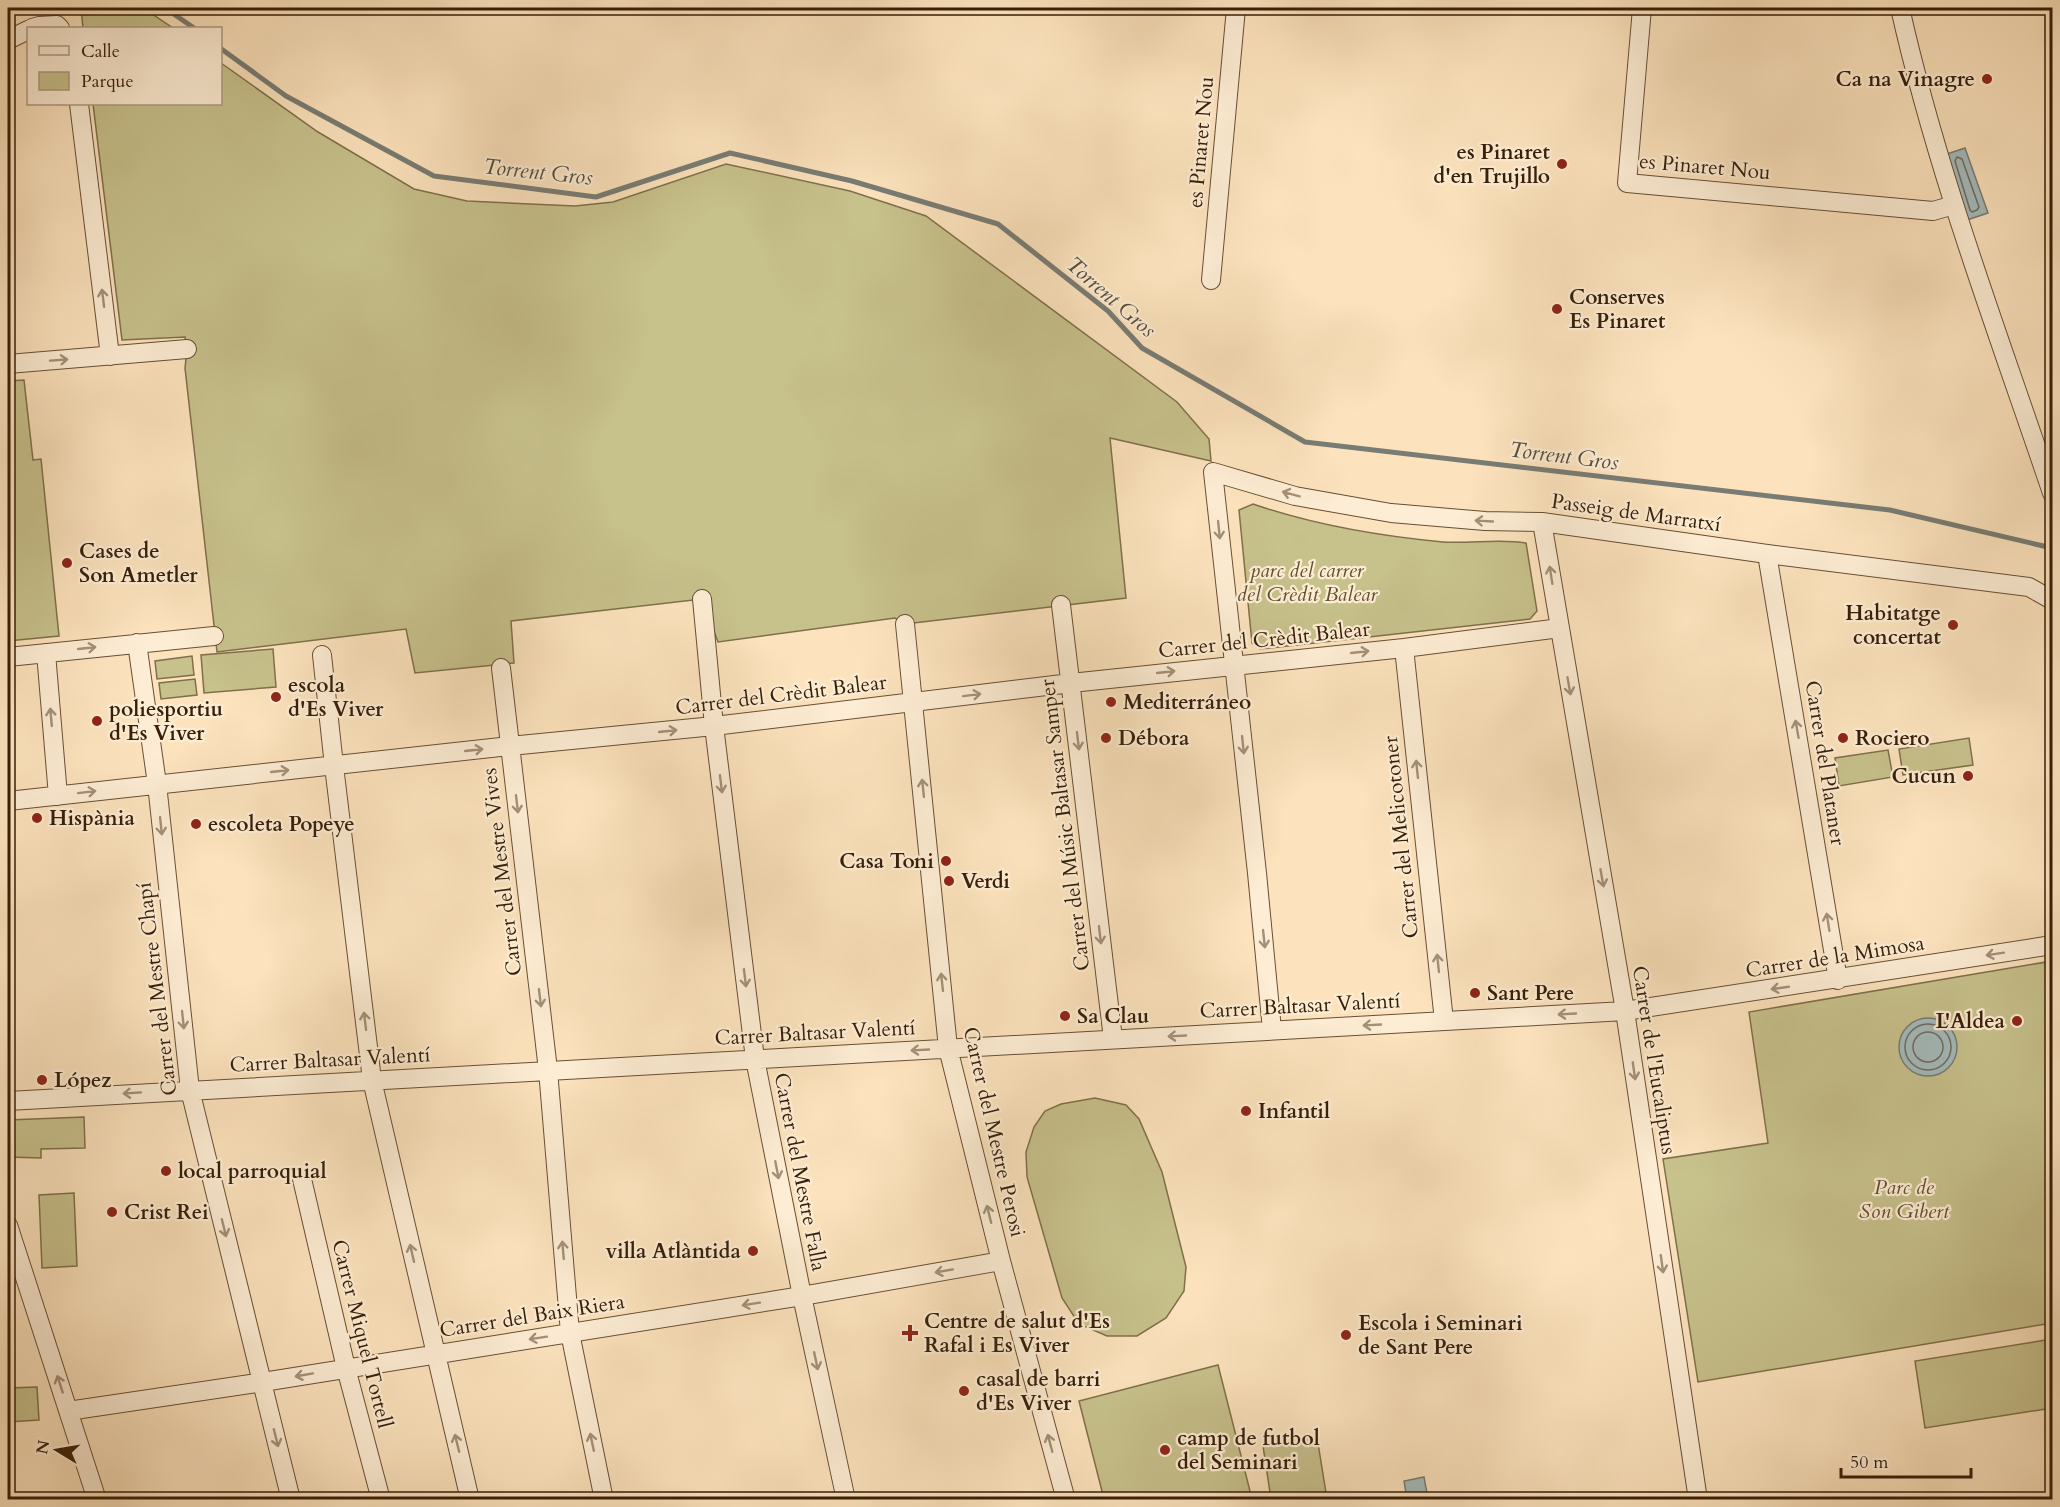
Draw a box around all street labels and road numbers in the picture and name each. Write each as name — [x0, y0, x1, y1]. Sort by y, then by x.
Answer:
street label: es Pinaret Nou — [1181, 75, 1221, 209]
street label: es Pinaret Nou — [1638, 147, 1772, 187]
street label: Passeig de Marratxí — [1549, 487, 1723, 539]
street label: Carrer del Crèdit Balear — [1157, 614, 1372, 666]
street label: Carrer del Crèdit Balear — [674, 668, 889, 722]
street label: Carrer del Músic Baltasar Samper — [1033, 677, 1097, 973]
street label: Carrer del Plataner — [1798, 678, 1852, 848]
street label: Carrer del Melicotoner — [1376, 734, 1426, 940]
street label: Carrer del Mestre Vives — [475, 766, 529, 978]
street label: Carrer del Mestre Chapí — [130, 881, 184, 1097]
street label: Carrer de la Mimosa — [1744, 929, 1926, 985]
street label: Carrer de l'Eucaliptus — [1625, 964, 1683, 1156]
street label: Carrer Baltasar Valentí — [1199, 986, 1401, 1026]
street label: Carrer Baltasar Valentí — [714, 1013, 916, 1053]
street label: Carrer del Mestre Perosi — [956, 1024, 1032, 1240]
street label: Carrer Baltasar Valentí — [229, 1040, 431, 1080]
street label: Carrer del Mestre Falla — [767, 1070, 833, 1274]
street label: Carrer Miquel Tortell — [325, 1237, 399, 1431]
street label: Carrer del Baix Riera — [437, 1287, 627, 1345]

